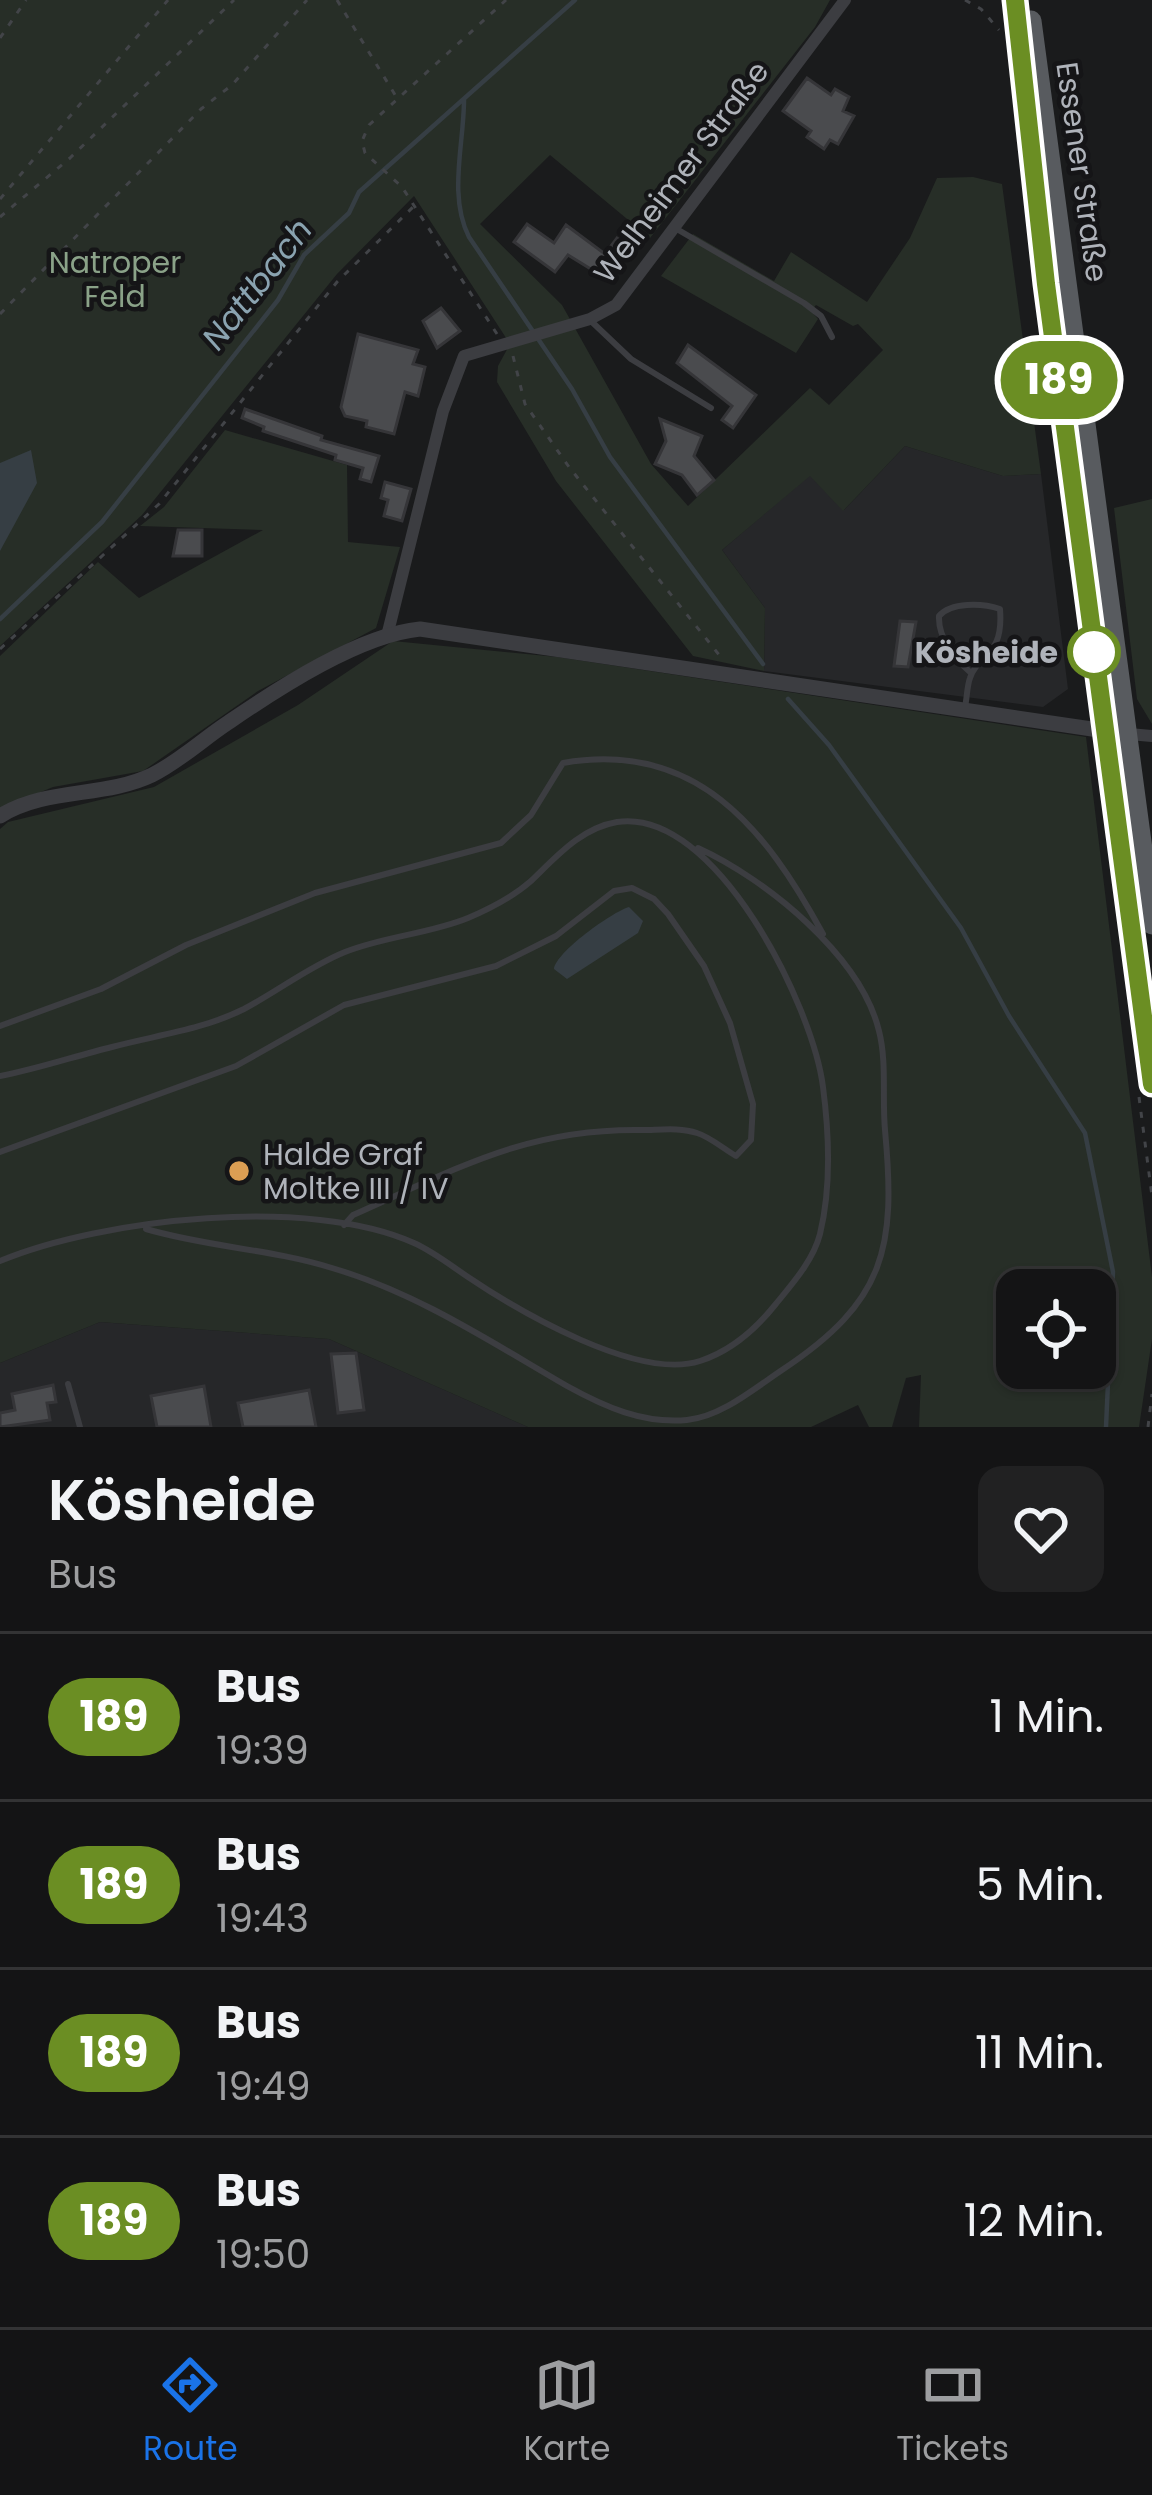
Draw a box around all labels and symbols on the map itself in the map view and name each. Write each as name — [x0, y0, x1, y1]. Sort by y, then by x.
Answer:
street label: Welheimer Straße — [583, 52, 779, 292]
street label: Essener Straße — [1045, 59, 1119, 285]
water label: Nattbach — [191, 208, 323, 360]
park label: Natroper Feld — [49, 241, 181, 318]
line badge: 189 — [990, 341, 1128, 419]
marker: Kösheide — [1069, 627, 1119, 677]
place label: Kösheide — [915, 631, 1058, 674]
place label: Halde Graf Moltke III / IV — [263, 1133, 449, 1210]
marker: Halde Graf Moltke III / IV — [226, 1158, 252, 1184]

